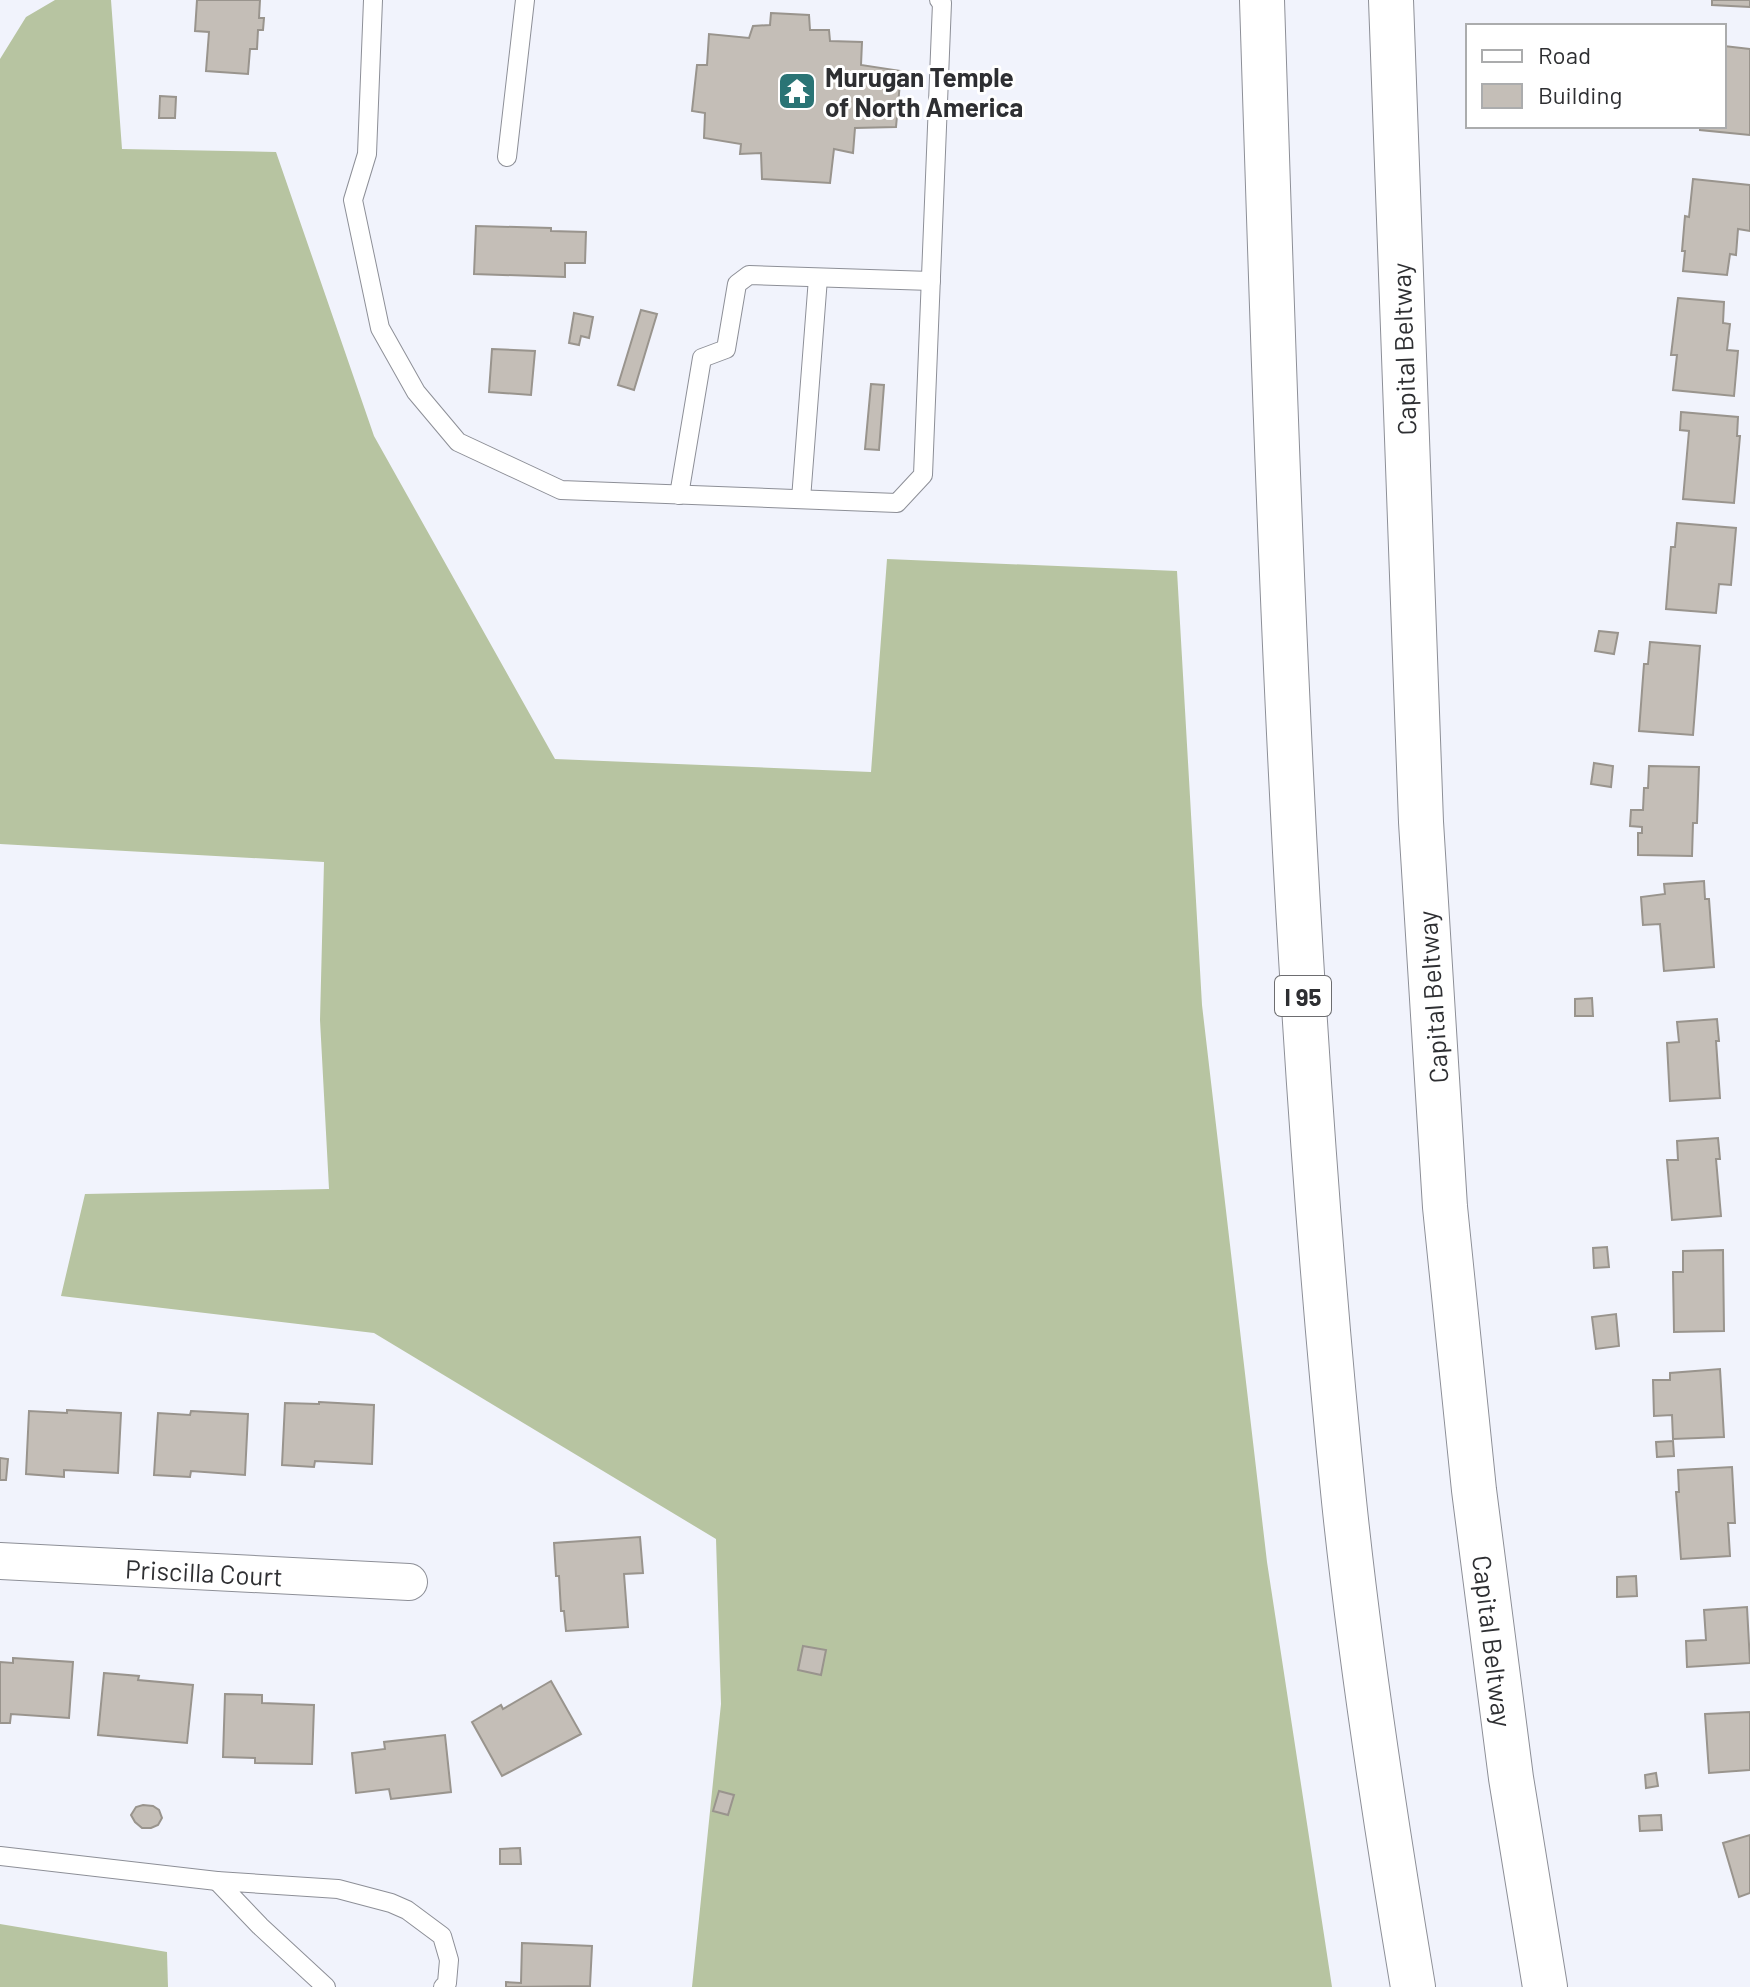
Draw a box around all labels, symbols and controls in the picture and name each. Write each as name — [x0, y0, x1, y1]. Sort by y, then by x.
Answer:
legend — [1466, 24, 1726, 128]
text: Road — [1538, 40, 1591, 69]
place label: Murugan Temple of North America — [825, 61, 1023, 122]
temple icon: Murugan Temple of North America — [776, 70, 818, 112]
text: Building — [1538, 80, 1622, 109]
street label: Capital Beltway — [1384, 262, 1422, 436]
street label: Capital Beltway — [1411, 910, 1453, 1084]
road number: I 95 — [1275, 976, 1331, 1016]
street label: Priscilla Court — [124, 1552, 284, 1592]
street label: Capital Beltway — [1467, 1553, 1519, 1729]

